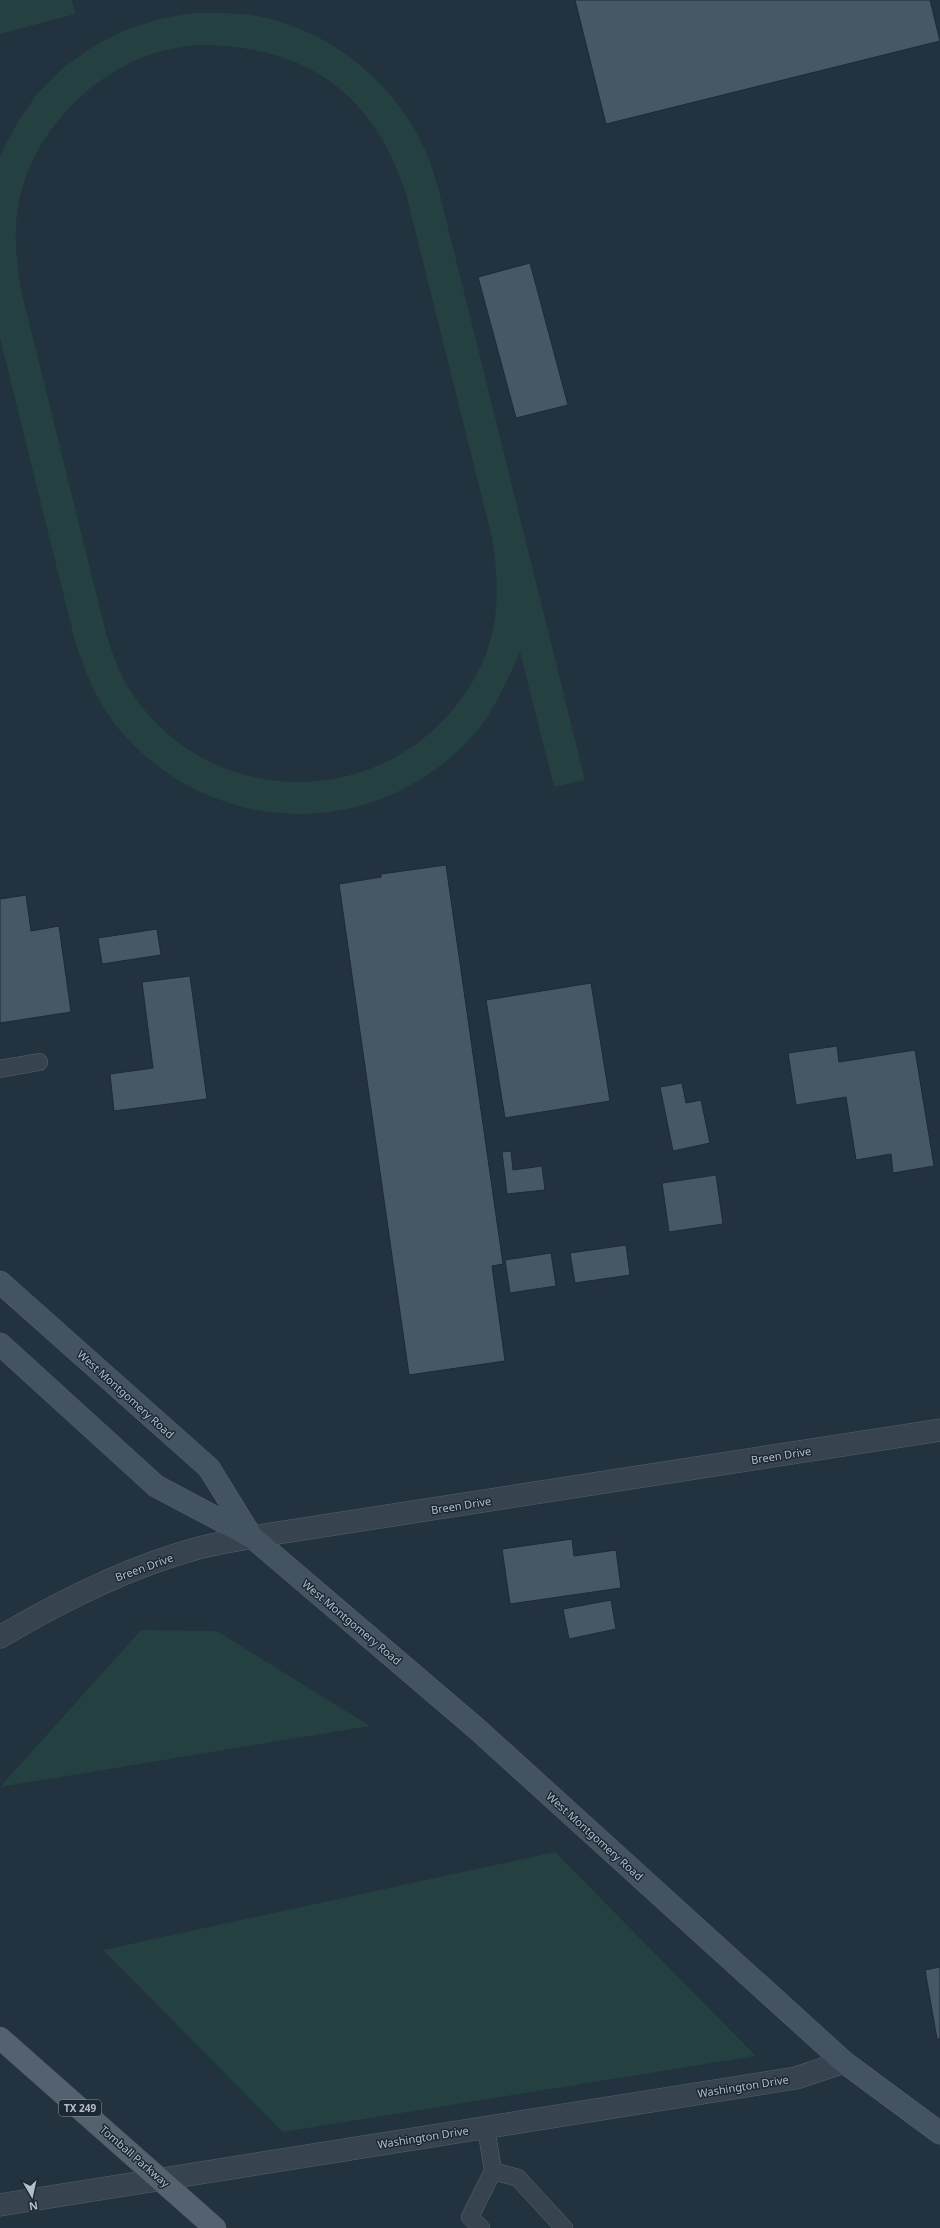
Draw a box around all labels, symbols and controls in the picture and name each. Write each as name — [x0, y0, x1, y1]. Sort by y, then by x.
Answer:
street label: West Montgomery Road — [75, 1347, 177, 1441]
street label: Breen Drive — [750, 1443, 812, 1467]
street label: Breen Drive — [430, 1493, 492, 1517]
street label: Breen Drive — [113, 1550, 175, 1584]
street label: West Montgomery Road — [299, 1576, 405, 1668]
street label: West Montgomery Road — [544, 1789, 646, 1883]
street label: Washington Drive — [696, 2071, 790, 2101]
road number: TX 249 — [59, 2100, 101, 2116]
street label: Tomball Parkway — [97, 2122, 173, 2191]
street label: Washington Drive — [376, 2122, 470, 2152]
north arrow — [12, 2176, 52, 2216]
text: N — [28, 2198, 39, 2214]

